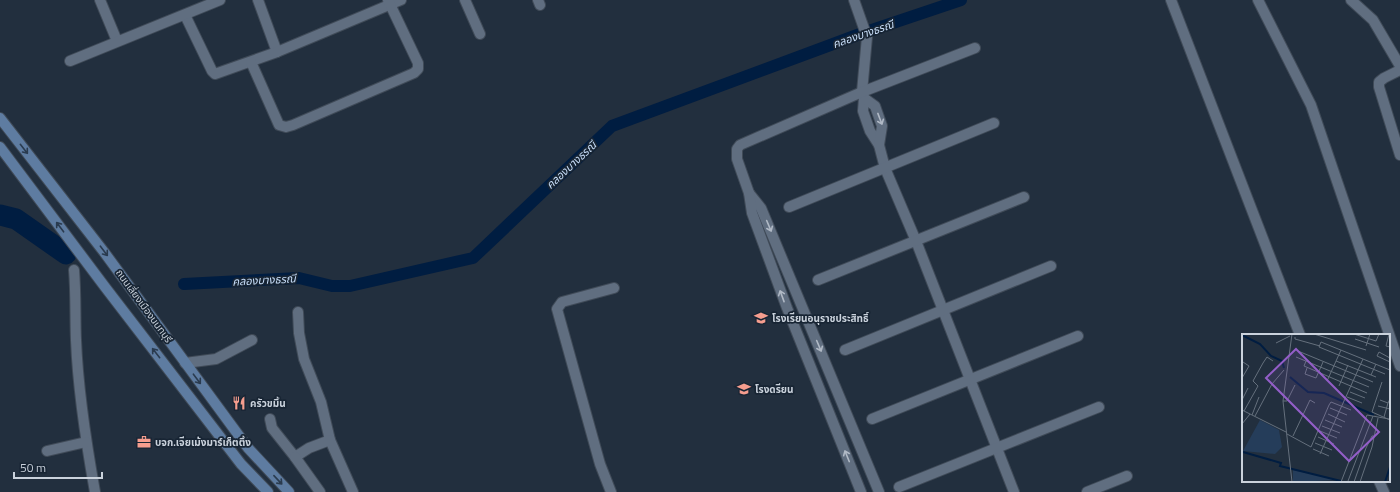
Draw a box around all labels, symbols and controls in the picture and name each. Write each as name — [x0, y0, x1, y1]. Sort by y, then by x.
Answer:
water label: คลองบางธรณี — [830, 15, 898, 52]
one-way arrow — [876, 112, 884, 124]
water label: คลองบางธรณี — [542, 136, 601, 193]
one-way arrow — [20, 143, 28, 154]
one-way arrow — [766, 220, 773, 232]
one-way arrow — [56, 222, 64, 233]
one-way arrow — [99, 246, 108, 257]
street label: ถนนเลี่ยงเมืองนนทบุรี — [112, 266, 176, 346]
water label: คลองบางธรณี — [232, 270, 298, 290]
one-way arrow — [778, 291, 786, 303]
school or university icon: โรงเรียนอนุราชประสิทธิ์ — [753, 310, 769, 326]
place label: โรงเรียนอนุราชประสิทธิ์ — [772, 311, 870, 326]
inset map — [1242, 334, 1390, 482]
one-way arrow — [816, 340, 823, 352]
one-way arrow — [152, 347, 160, 358]
one-way arrow — [192, 373, 201, 384]
school or university icon: โรงดรียน — [736, 381, 752, 397]
place label: โรงดรียน — [755, 382, 794, 397]
restaurant icon: ครัวขมิ้น — [231, 395, 247, 411]
place label: ครัวขมิ้น — [250, 396, 286, 411]
office icon: บจก.เจียเม้งมาร์เก็ตติ้ง — [136, 434, 152, 450]
place label: บจก.เจียเม้งมาร์เก็ตติ้ง — [155, 435, 251, 450]
one-way arrow — [842, 450, 850, 462]
scale bar — [14, 454, 102, 480]
text: 50 m — [20, 458, 46, 477]
one-way arrow — [273, 475, 283, 485]

